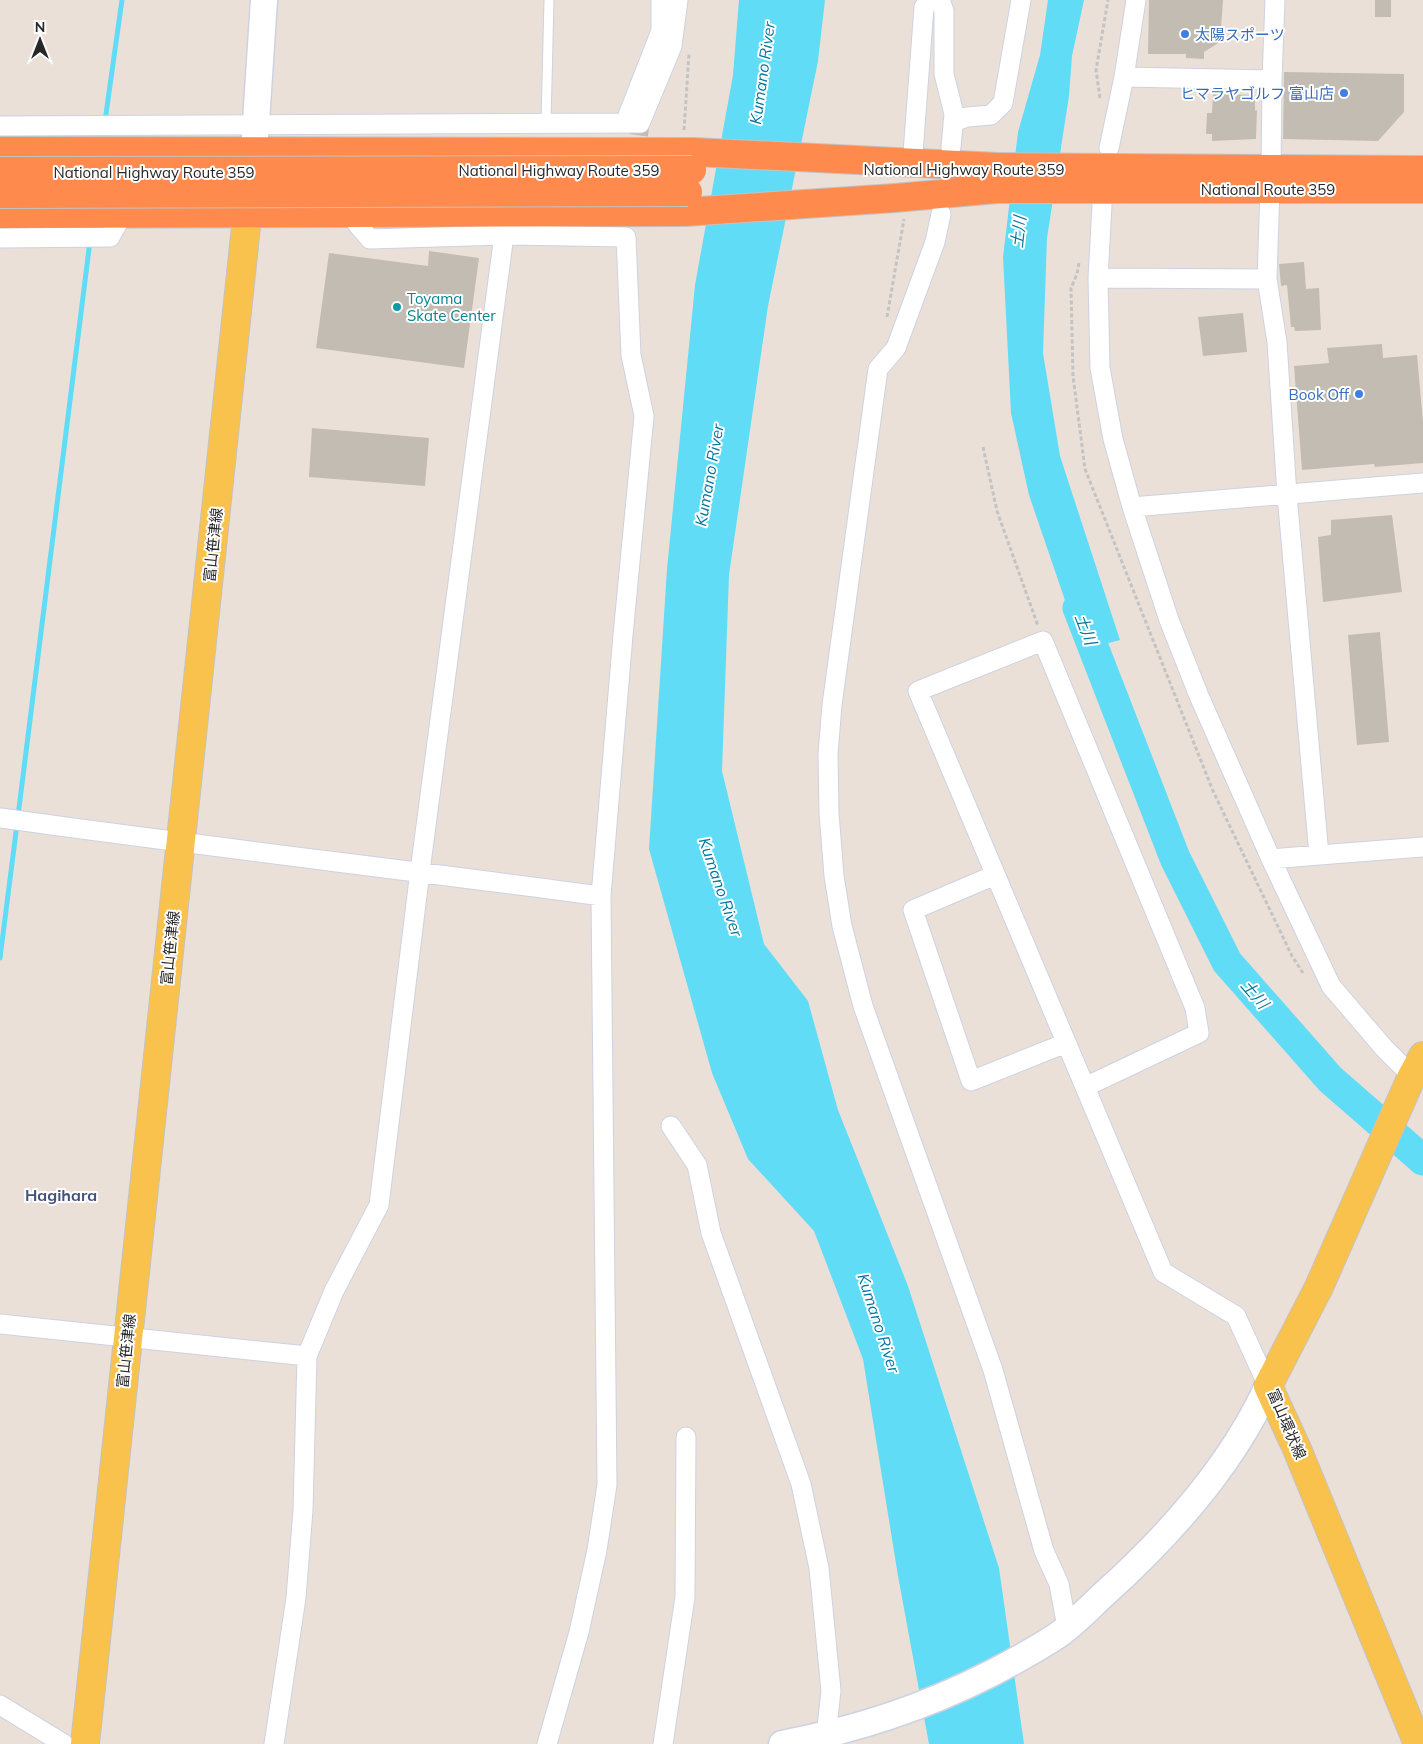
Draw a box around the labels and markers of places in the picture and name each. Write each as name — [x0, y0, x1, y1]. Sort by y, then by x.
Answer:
place label: 太陽スポーツ — [1195, 25, 1285, 44]
marker: 太陽スポーツ — [1179, 28, 1191, 40]
place label: ヒマラヤゴルフ 富山店 — [1180, 84, 1334, 103]
marker: ヒマラヤゴルフ 富山店 — [1338, 87, 1350, 99]
place label: Toyama Skate Center — [407, 289, 496, 325]
marker: Toyama Skate Center — [391, 301, 403, 313]
place label: Book Off — [1289, 385, 1350, 404]
marker: Book Off — [1353, 388, 1365, 400]

